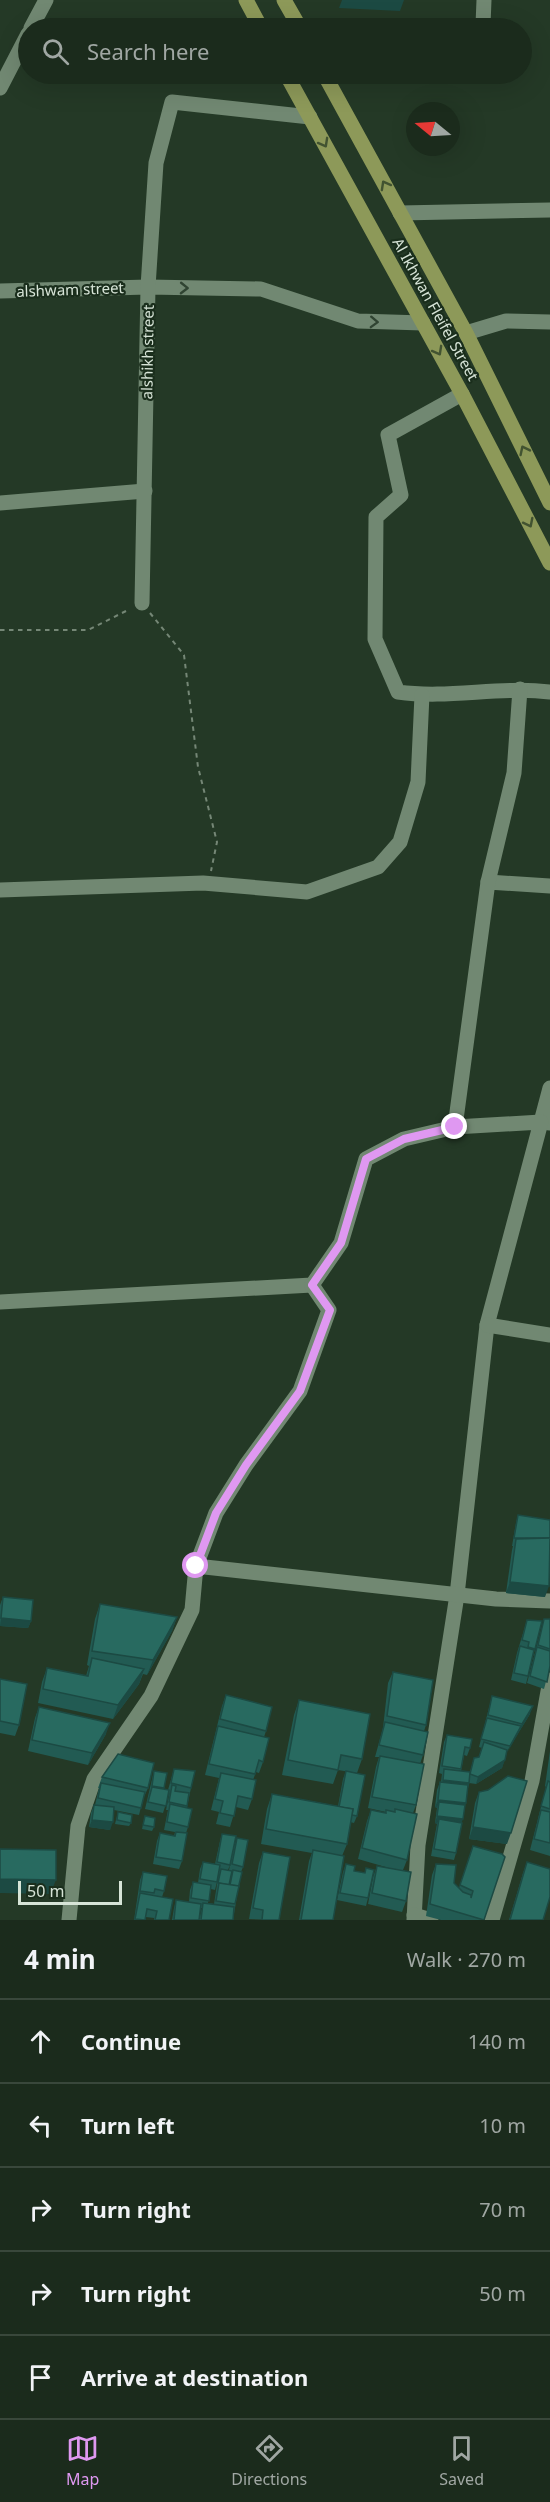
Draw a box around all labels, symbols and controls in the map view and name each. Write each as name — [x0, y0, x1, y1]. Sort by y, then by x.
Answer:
search box — [18, 18, 532, 84]
icon: search — [39, 35, 72, 68]
text: Search here — [87, 36, 209, 66]
north arrow — [406, 102, 460, 156]
one-way arrow — [317, 137, 328, 147]
one-way arrow — [381, 181, 392, 191]
street label: Al Ikhwan Fleifel Street — [388, 234, 484, 384]
street label: alshwam street — [16, 277, 125, 301]
one-way arrow — [180, 282, 189, 294]
street label: alshikh street — [136, 304, 158, 399]
one-way arrow — [370, 315, 379, 328]
one-way arrow — [431, 345, 442, 355]
one-way arrow — [520, 446, 531, 457]
one-way arrow — [522, 517, 534, 528]
route end — [441, 1113, 467, 1139]
route start — [182, 1552, 208, 1578]
scale bar — [18, 1878, 122, 1906]
text: 50 m — [27, 1880, 64, 1902]
text: 4 min — [24, 1941, 96, 1977]
text: Walk · 270 m — [407, 1946, 526, 1973]
icon: ahead — [24, 2025, 57, 2058]
text: Continue — [81, 2026, 181, 2056]
text: 140 m — [468, 2028, 526, 2055]
icon: left — [24, 2109, 57, 2142]
text: Turn left — [81, 2110, 175, 2140]
text: 10 m — [479, 2112, 526, 2139]
icon: right — [24, 2193, 57, 2226]
text: Turn right — [81, 2194, 191, 2224]
text: 70 m — [479, 2196, 526, 2223]
icon: right — [24, 2277, 57, 2310]
text: Turn right — [81, 2278, 191, 2308]
text: 50 m — [479, 2280, 526, 2307]
icon: arrive — [24, 2361, 57, 2394]
text: Arrive at destination — [81, 2362, 308, 2392]
tab: Map — [66, 2432, 99, 2490]
tab: Directions — [231, 2432, 307, 2490]
tab: Saved — [439, 2432, 484, 2490]

